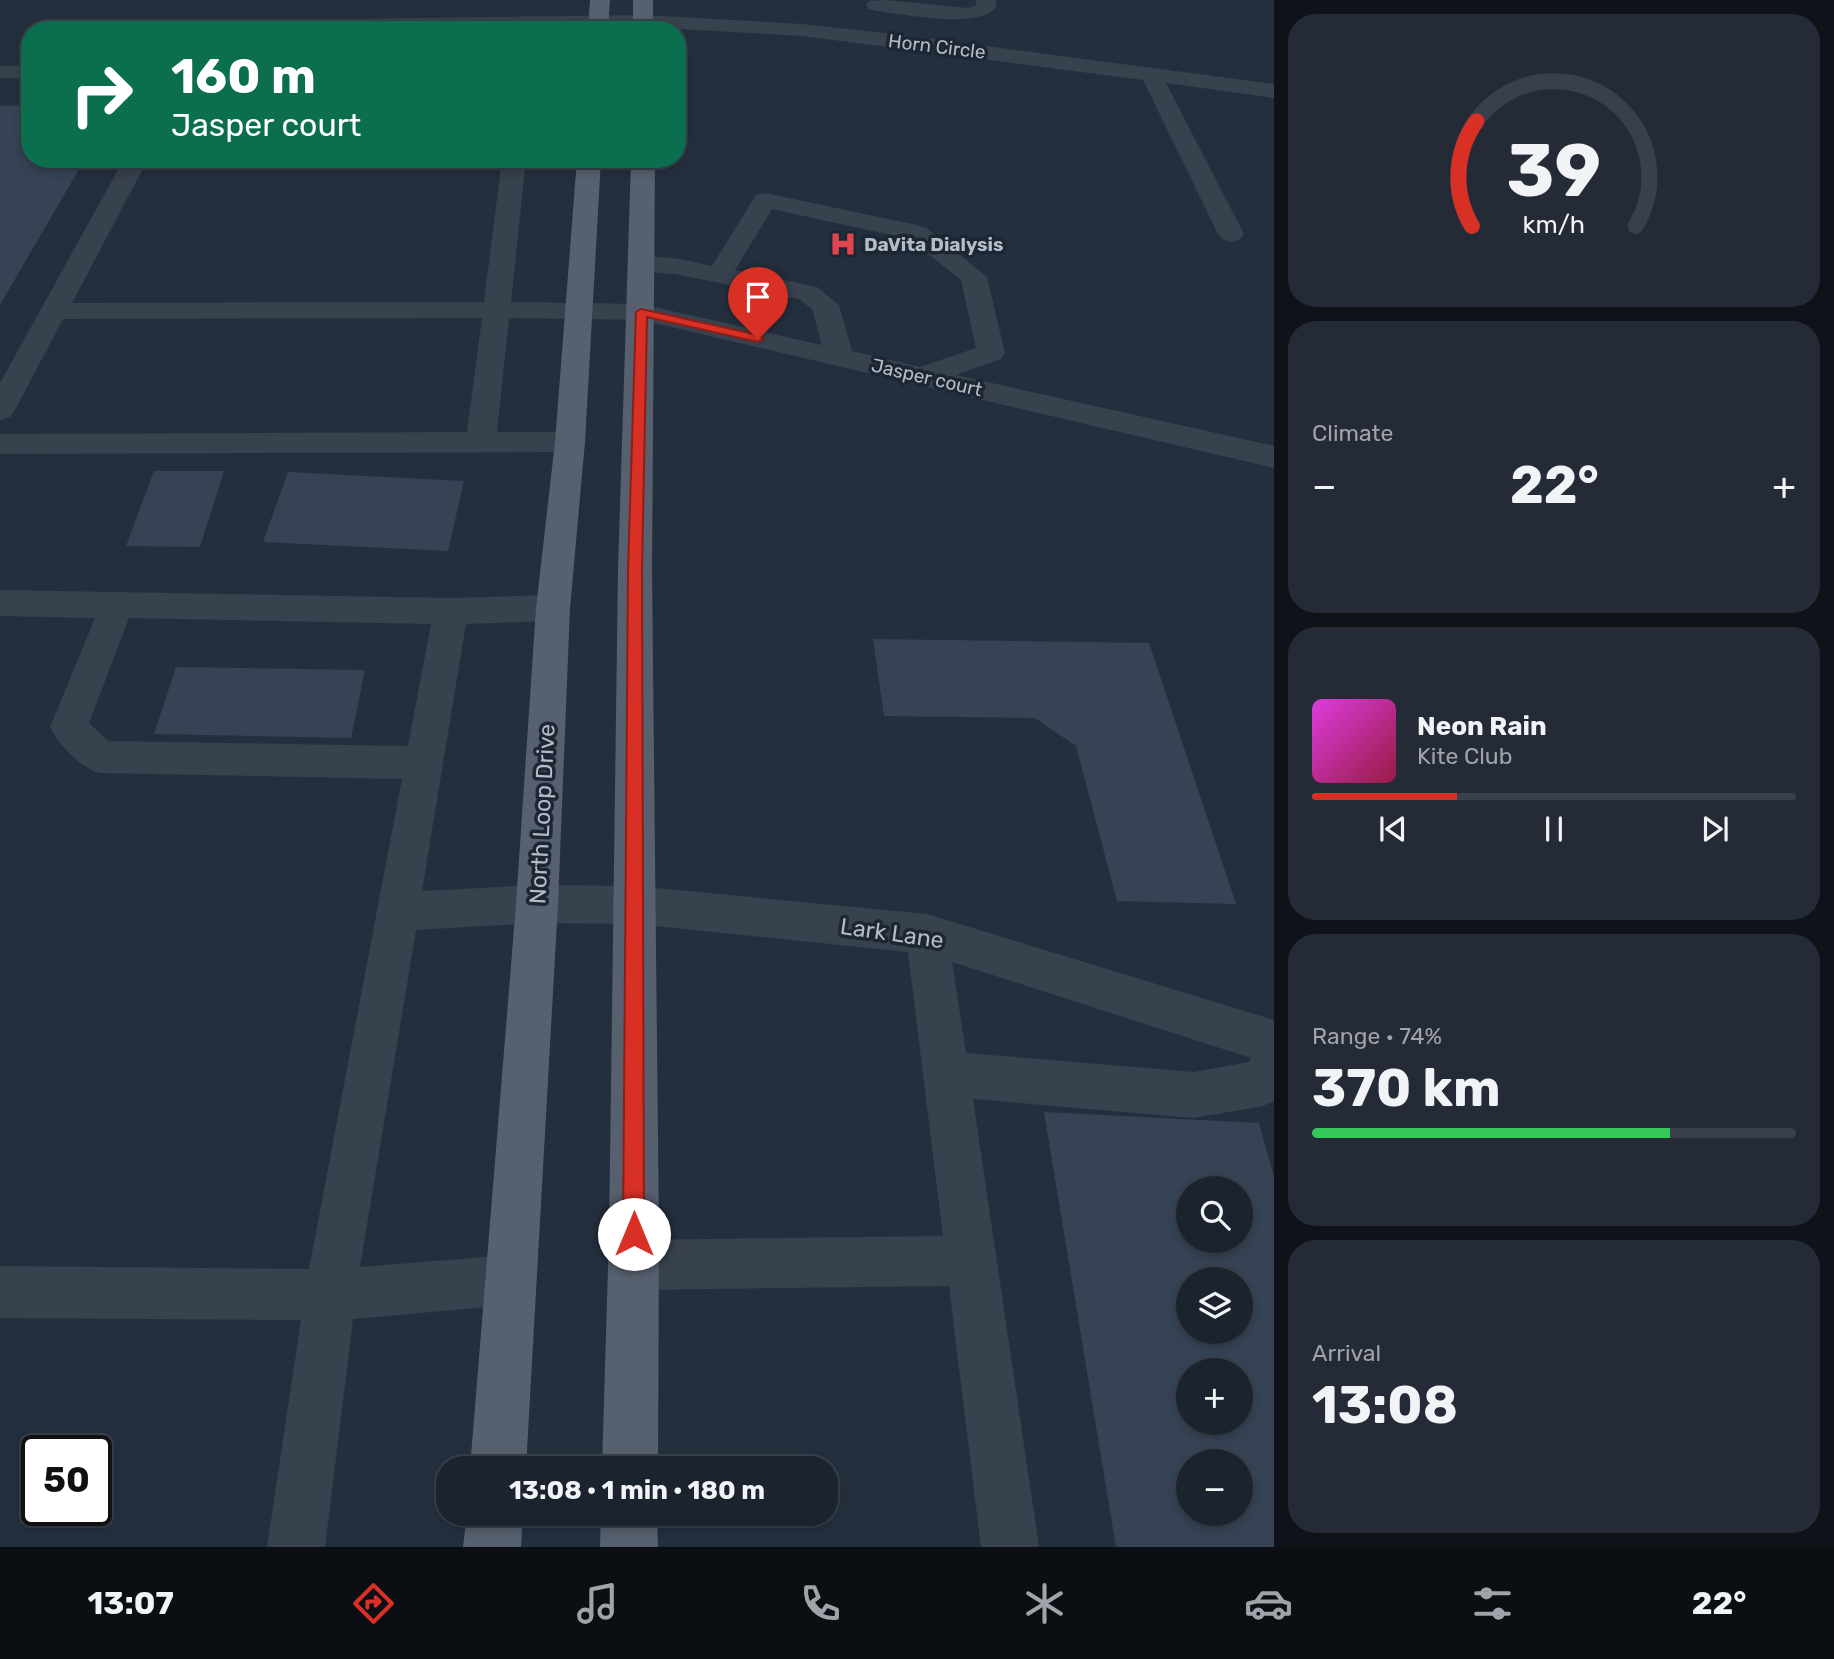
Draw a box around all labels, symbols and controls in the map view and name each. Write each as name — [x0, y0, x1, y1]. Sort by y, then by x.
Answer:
street label: Horn Circle — [887, 29, 987, 64]
text: 160 m — [171, 47, 316, 105]
icon: right — [56, 49, 147, 140]
text: Jasper court — [171, 106, 361, 144]
text: 39 — [1507, 129, 1601, 215]
text: km/h — [1523, 210, 1585, 239]
hospital icon: DaVita Dialysis — [828, 229, 858, 259]
place label: DaVita Dialysis — [864, 233, 1004, 256]
pin — [728, 267, 788, 339]
icon: arrive — [739, 278, 777, 316]
street label: Jasper court — [869, 354, 985, 402]
text: Climate — [1312, 419, 1393, 447]
text: 22° — [1510, 454, 1599, 516]
text: − — [1312, 463, 1337, 509]
text: + — [1772, 463, 1796, 509]
text: Neon Rain — [1417, 711, 1547, 742]
street label: North Loop Drive — [523, 723, 561, 905]
text: Kite Club — [1417, 742, 1512, 770]
icon: previous — [1374, 810, 1412, 848]
icon: pause — [1535, 810, 1573, 848]
icon: next — [1696, 810, 1734, 848]
street label: Lark Lane — [838, 912, 946, 954]
text: Range · 74% — [1312, 1022, 1442, 1050]
text: 370 km — [1312, 1057, 1501, 1119]
map controls — [1176, 1176, 1253, 1526]
button: search — [1176, 1176, 1253, 1253]
position arrow — [597, 1197, 671, 1271]
button: layers — [1176, 1267, 1253, 1344]
text: Arrival — [1312, 1339, 1381, 1367]
button: + — [1176, 1358, 1253, 1435]
text: 13:08 — [1312, 1374, 1458, 1436]
speed limit sign: 50 — [21, 1435, 112, 1526]
button: − — [1176, 1449, 1253, 1526]
text: 13:08 · 1 min · 180 m — [509, 1475, 765, 1506]
icon: directions — [349, 1579, 398, 1628]
icon: music — [573, 1579, 622, 1628]
icon: phone — [796, 1579, 845, 1628]
icon: climate — [1020, 1579, 1069, 1628]
icon: car — [1244, 1579, 1293, 1628]
icon: filters — [1468, 1579, 1517, 1628]
text: 13:07 — [87, 1584, 174, 1622]
text: 22° — [1692, 1584, 1747, 1622]

